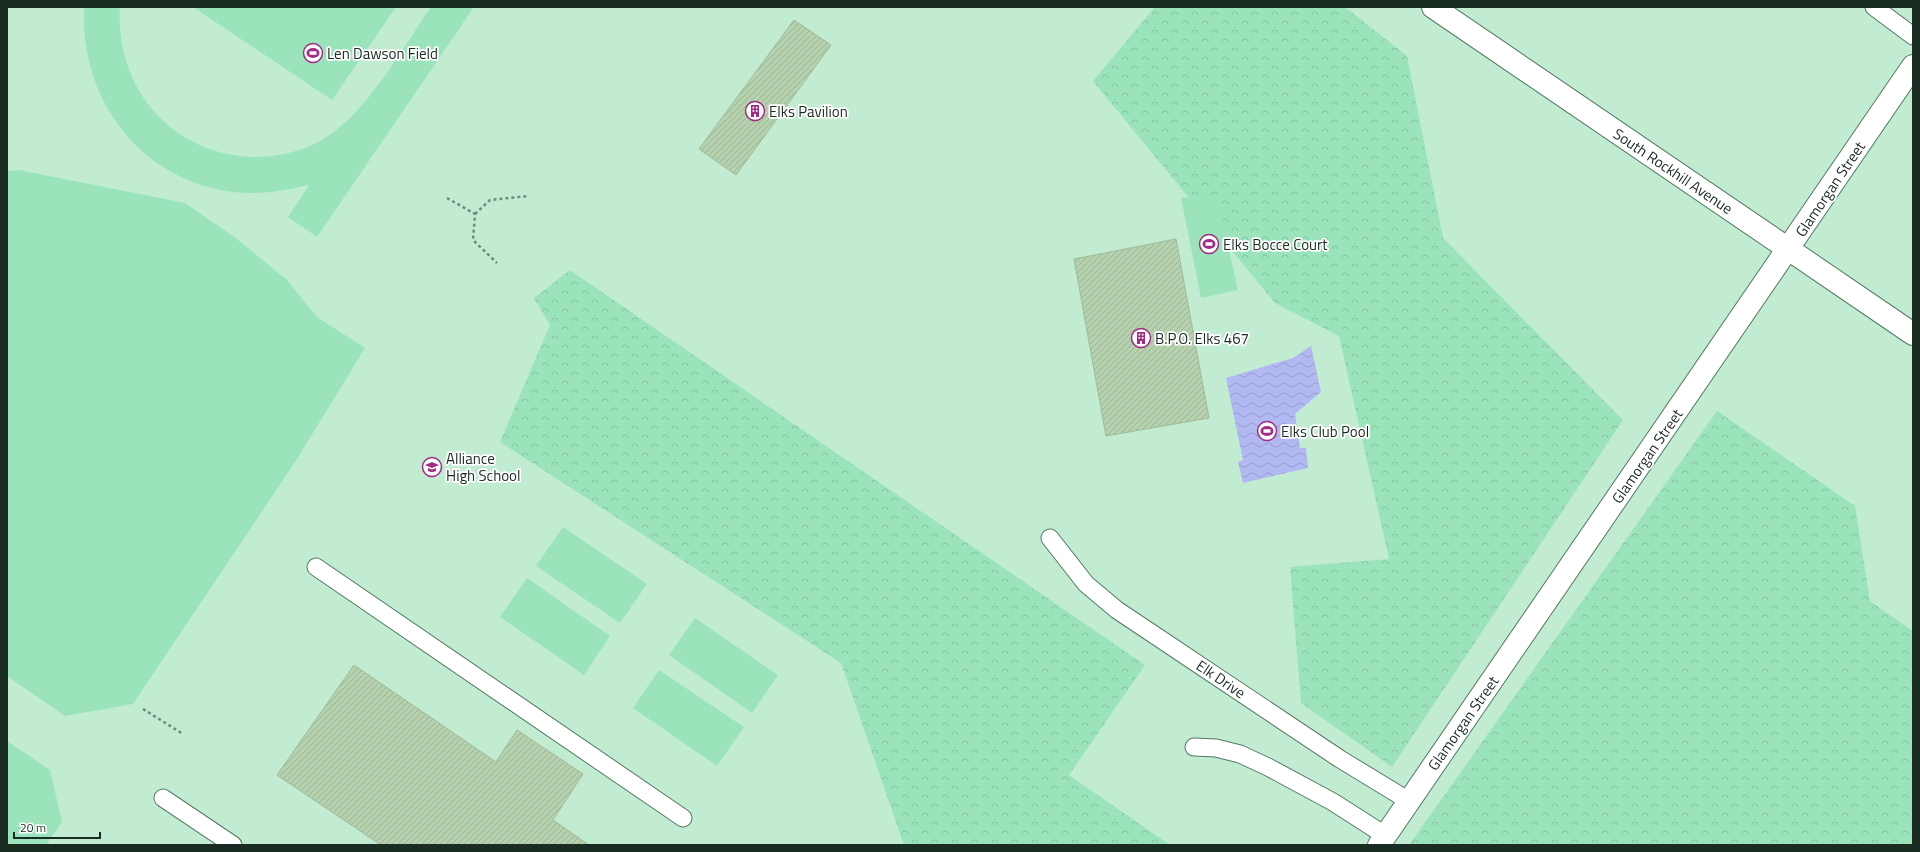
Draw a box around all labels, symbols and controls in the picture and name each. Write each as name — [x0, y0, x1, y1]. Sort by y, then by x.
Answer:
sports icon: Len Dawson Field — [302, 42, 324, 64]
place label: Len Dawson Field — [327, 42, 438, 65]
building icon: Elks Pavilion — [744, 100, 766, 122]
place label: Elks Pavilion — [769, 100, 848, 123]
street label: South Rockhill Avenue — [1609, 122, 1737, 220]
street label: Glamorgan Street — [1789, 136, 1871, 241]
sports icon: Elks Bocce Court — [1198, 233, 1220, 255]
place label: Elks Bocce Court — [1223, 233, 1328, 256]
building icon: B.P.O. Elks 467 — [1130, 327, 1152, 349]
place label: B.P.O. Elks 467 — [1155, 327, 1249, 350]
street label: Glamorgan Street — [1606, 403, 1689, 508]
sports icon: Elks Club Pool — [1256, 420, 1278, 442]
place label: Elks Club Pool — [1281, 420, 1369, 443]
place label: Alliance High School — [446, 447, 521, 487]
school or university icon: Alliance High School — [421, 456, 443, 478]
street label: Elk Drive — [1192, 654, 1250, 704]
street label: Glamorgan Street — [1422, 670, 1505, 775]
scale bar — [14, 814, 100, 840]
text: 20 m — [20, 818, 46, 837]

